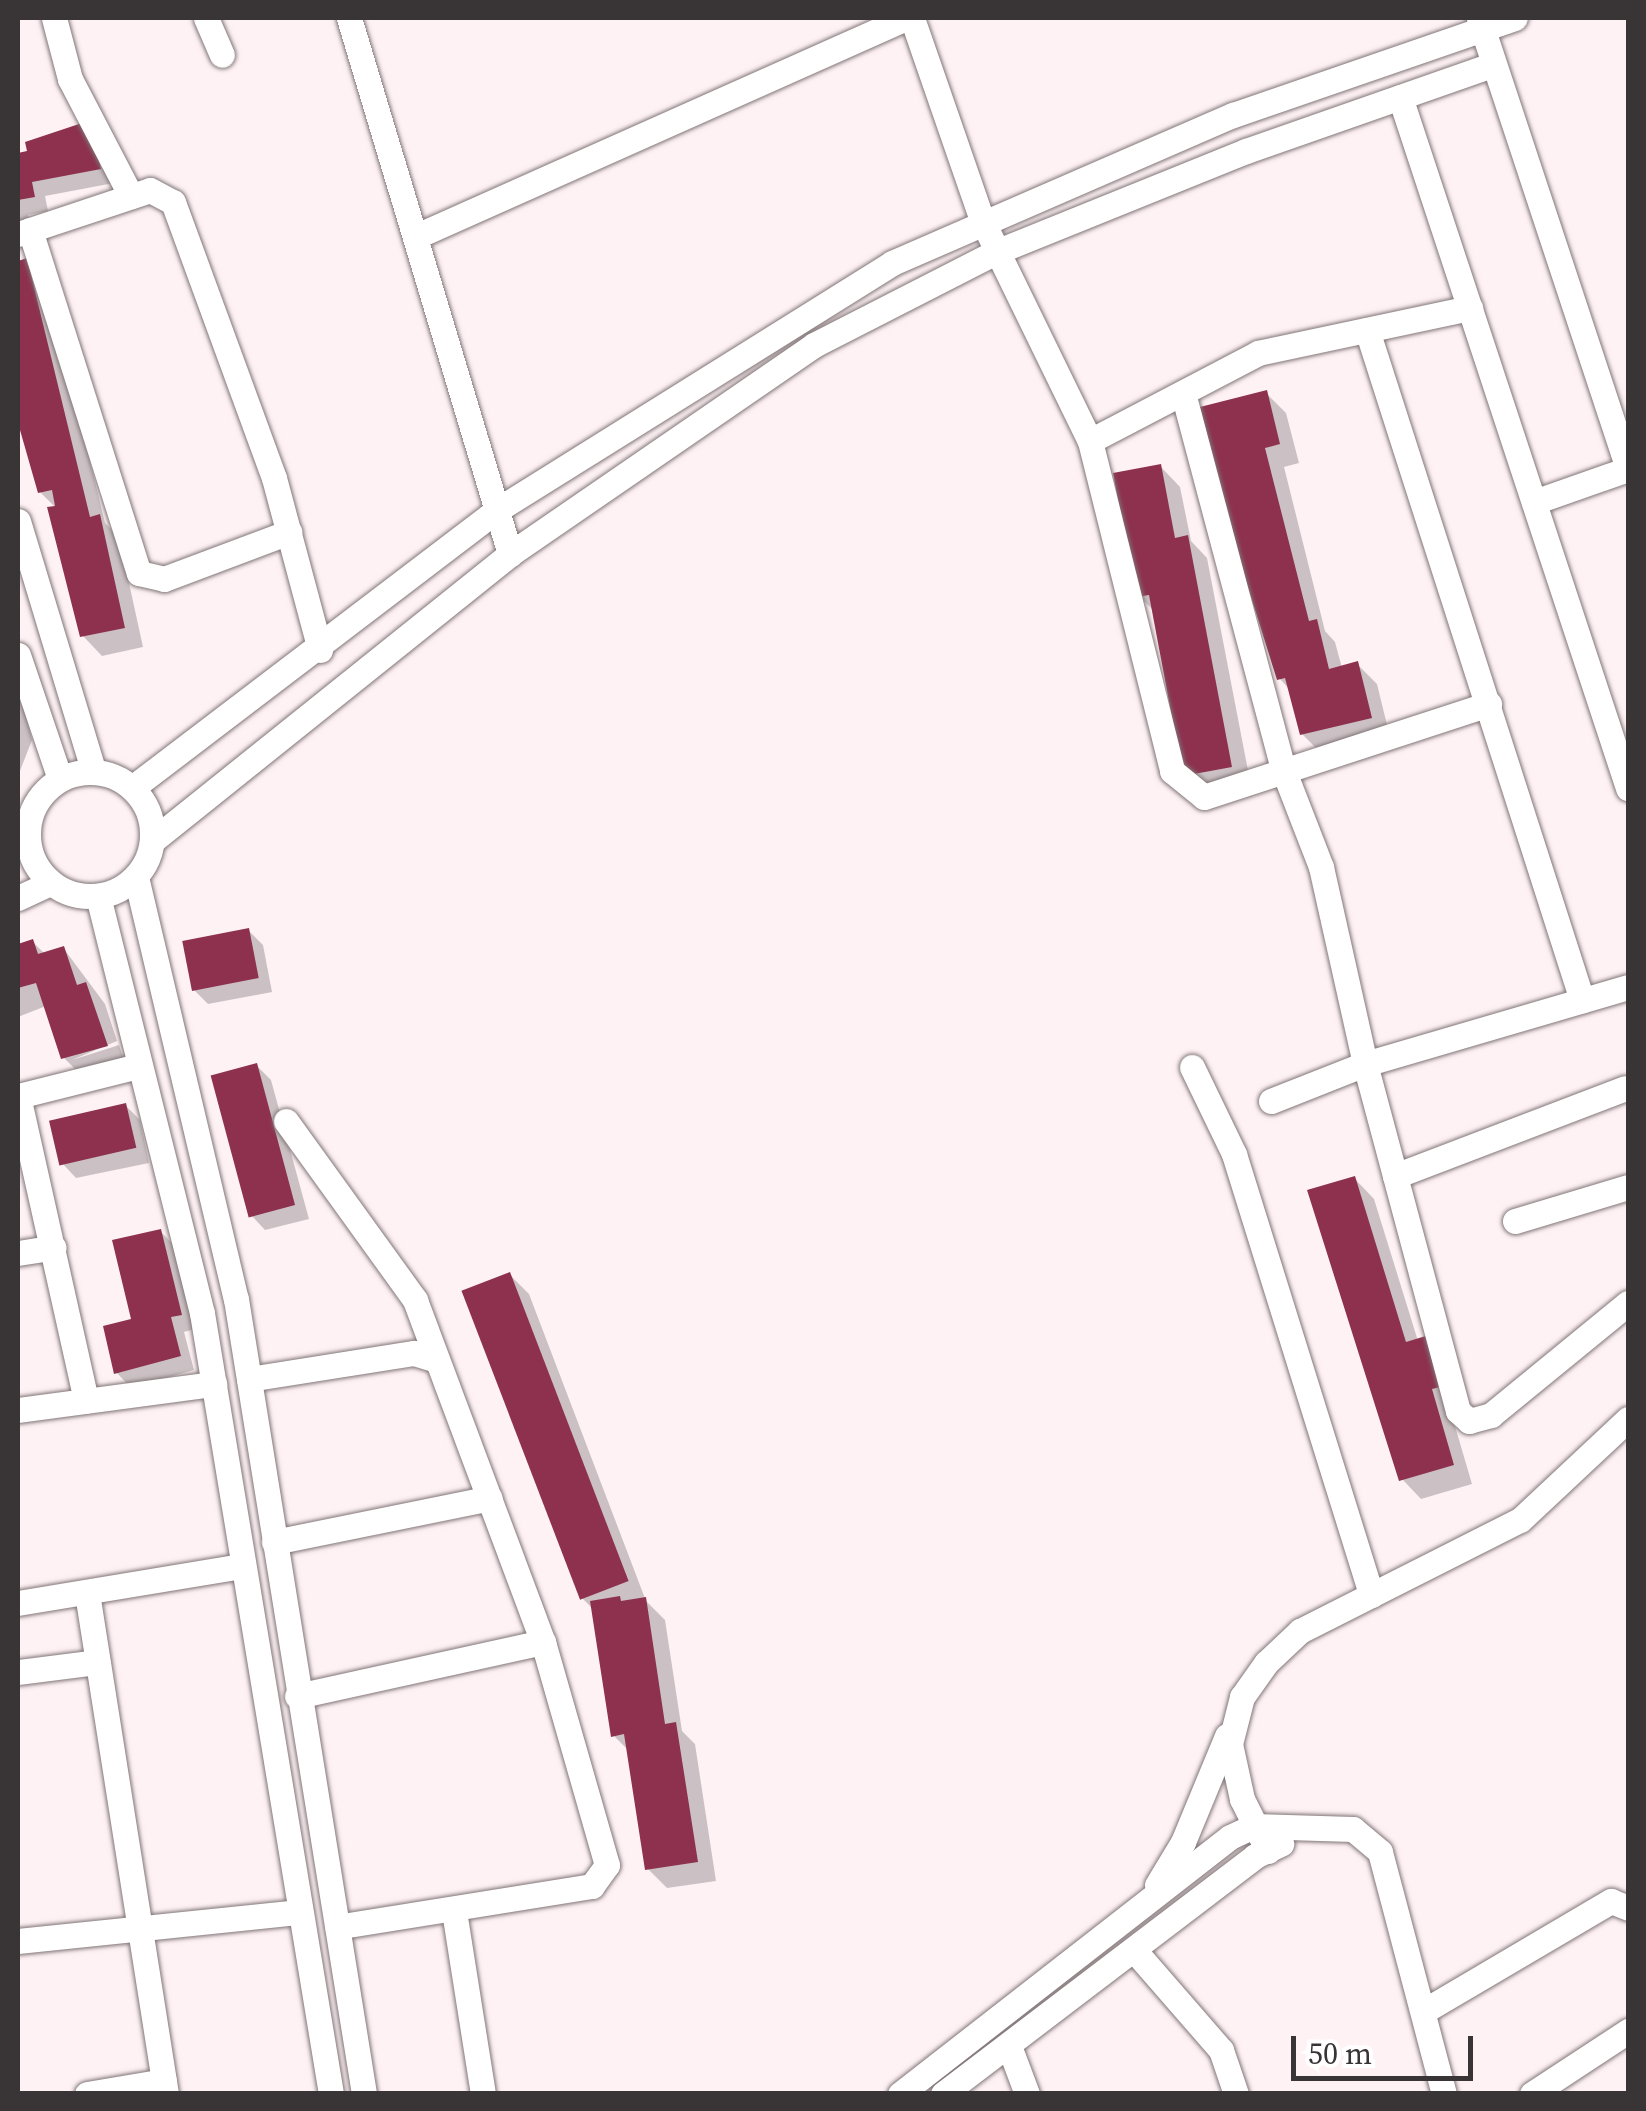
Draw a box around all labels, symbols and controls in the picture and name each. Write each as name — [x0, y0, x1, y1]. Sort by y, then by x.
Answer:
scale bar — [1296, 2016, 1478, 2078]
text: 50 m — [1308, 2033, 1372, 2074]

